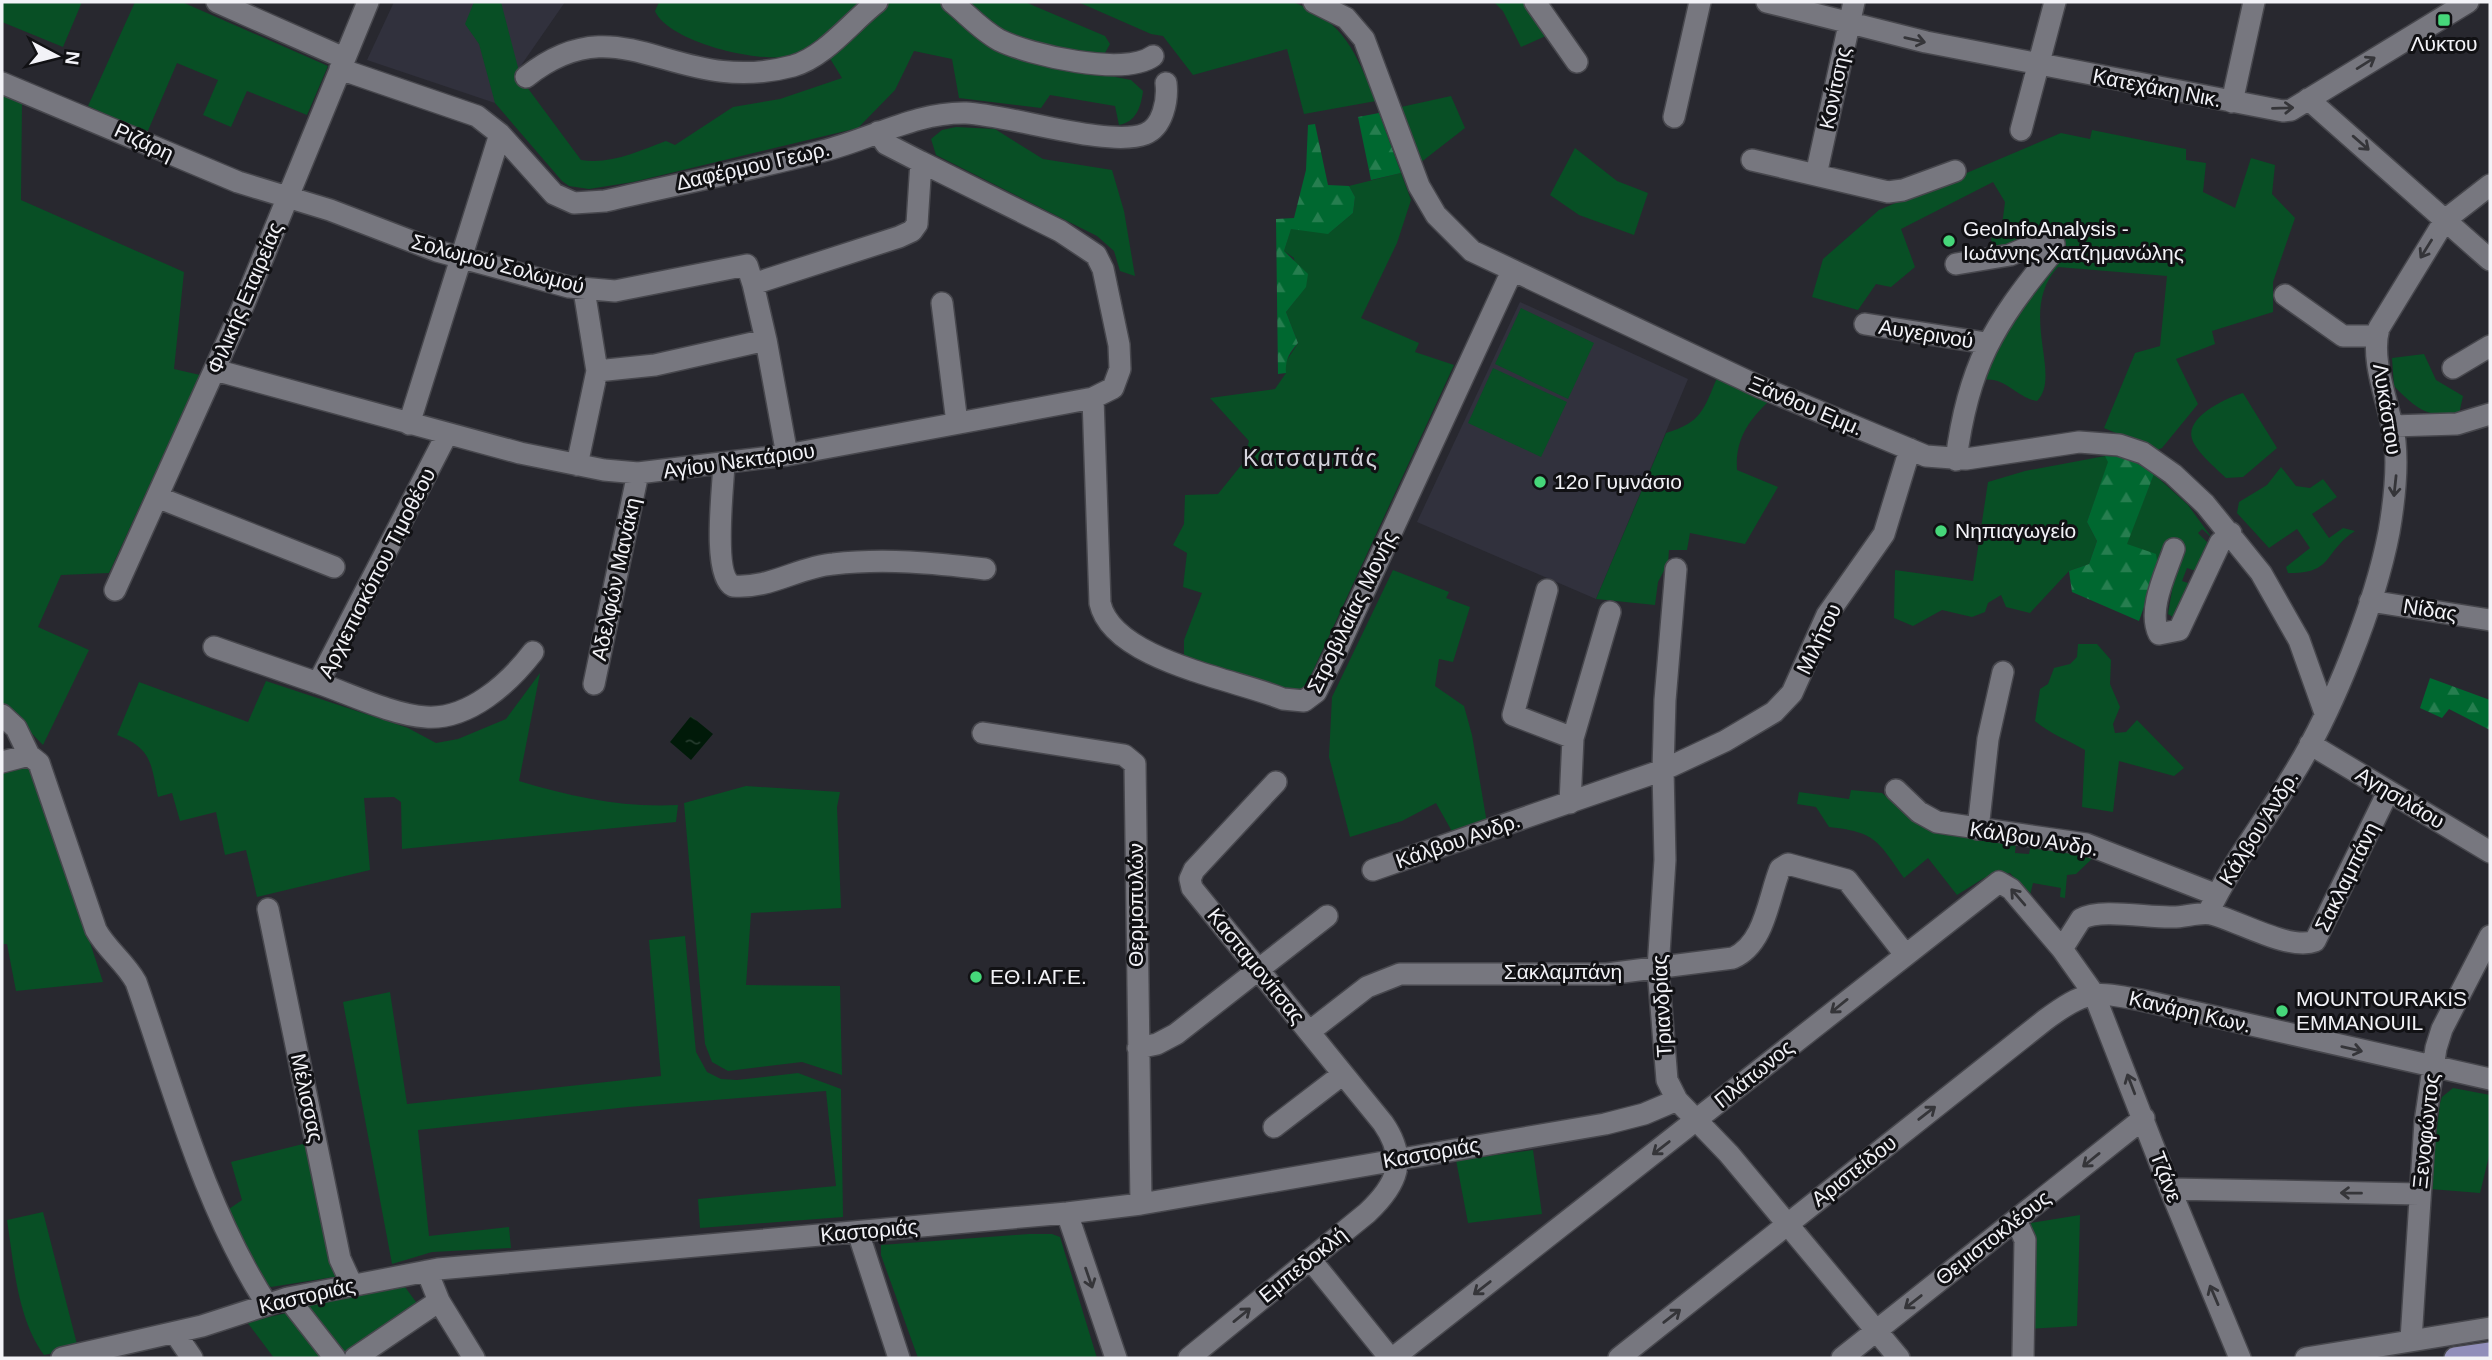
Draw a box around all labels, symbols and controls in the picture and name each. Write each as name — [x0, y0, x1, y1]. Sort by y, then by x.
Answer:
marker: Λύκτου — [2436, 12, 2452, 28]
north arrow — [21, 21, 91, 91]
place label: Λύκτου — [2410, 32, 2478, 55]
one-way arrow — [1903, 34, 1926, 47]
street label: Κονίτσης — [1815, 45, 1854, 131]
text: N — [61, 50, 84, 66]
one-way arrow — [2356, 56, 2376, 70]
street label: Κατεχάκη Νικ. — [2091, 64, 2223, 111]
one-way arrow — [2271, 102, 2294, 115]
street label: Ριζάρη — [111, 118, 177, 165]
one-way arrow — [2352, 135, 2370, 151]
street label: Δαφέρμου Γεωρ. — [674, 137, 832, 194]
place label: GeoInfoAnalysis - Ιωάννης Χατζημανώλης — [1963, 217, 2184, 264]
street label: Φιλικής Εταιρείας — [202, 219, 287, 377]
street label: Σολωμού Σολωμού — [409, 229, 587, 298]
marker: GeoInfoAnalysis - Ιωάννης Χατζημανώλης — [1941, 233, 1957, 249]
one-way arrow — [2418, 239, 2432, 259]
street label: Αυγερινού — [1877, 315, 1975, 352]
street label: Λυκάστου — [2369, 362, 2406, 456]
street label: Ξάνθου Εμμ. — [1746, 371, 1866, 440]
street label: Αγίου Νεκτάριου — [662, 438, 816, 483]
district label: Κατσαμπάς — [1243, 445, 1379, 471]
street label: Αρχιεπισκόπου Τιμοθέου — [314, 464, 440, 681]
place label: 12o Γυμνάσιο — [1554, 470, 1682, 493]
marker: 12o Γυμνάσιο — [1532, 474, 1548, 490]
one-way arrow — [2388, 474, 2401, 497]
street label: Αδελφών Μανάκη — [587, 495, 644, 662]
place label: Νηπιαγωγείο — [1955, 519, 2076, 542]
marker: Νηπιαγωγείο — [1933, 523, 1949, 539]
street label: Στροβιλαίας Μονής — [1302, 527, 1401, 696]
street label: Νίδας — [2402, 594, 2458, 625]
street label: Μιλήτου — [1792, 600, 1845, 678]
street label: Αγησιλάου — [2352, 762, 2449, 833]
street label: Κάλβου Άνδρ. — [2214, 767, 2303, 889]
street label: Κάλβου Ανδρ. — [1393, 809, 1523, 873]
street label: Κάλβου Ανδρ. — [1968, 817, 2100, 860]
street label: Σακλαμπάνη — [2310, 818, 2383, 935]
street label: Θερμοπυλών — [1124, 843, 1147, 967]
one-way arrow — [2010, 888, 2026, 906]
street label: Κασταμονίτσας — [1203, 904, 1310, 1028]
street label: Τριανδρίας — [1647, 954, 1676, 1058]
street label: Σακλαμπάνη — [1504, 960, 1622, 983]
place label: ΕΘ.Ι.ΑΓ.Ε. — [990, 965, 1087, 988]
marker: ΕΘ.Ι.ΑΓ.Ε. — [968, 969, 984, 985]
street label: Κανάρη Κων. — [2127, 986, 2253, 1037]
place label: MOUNTOURAKIS EMMANOUIL — [2296, 987, 2467, 1034]
one-way arrow — [1830, 998, 1849, 1013]
marker: MOUNTOURAKIS EMMANOUIL — [2274, 1003, 2290, 1019]
street label: Πλάτωνος — [1710, 1035, 1798, 1112]
one-way arrow — [2340, 1043, 2363, 1056]
street label: Μέλισσας — [287, 1051, 328, 1144]
street label: Ξενοφώντος — [2408, 1072, 2443, 1190]
one-way arrow — [2124, 1073, 2136, 1095]
one-way arrow — [1917, 1106, 1936, 1121]
street label: Αριστείδου — [1807, 1131, 1900, 1211]
street label: Καστοριάς — [1381, 1133, 1481, 1172]
one-way arrow — [1653, 1140, 1671, 1155]
street label: Τζάνε — [2146, 1148, 2187, 1206]
one-way arrow — [2082, 1153, 2100, 1168]
street label: Θεμιστοκλέους — [1931, 1186, 2054, 1289]
one-way arrow — [2339, 1186, 2362, 1200]
street label: Καστοριάς — [819, 1215, 918, 1246]
street label: Εμπεδοκλή — [1254, 1222, 1351, 1307]
one-way arrow — [1084, 1266, 1096, 1288]
street label: Καστοριάς — [257, 1273, 357, 1318]
one-way arrow — [1474, 1281, 1492, 1296]
one-way arrow — [2207, 1285, 2220, 1307]
one-way arrow — [1904, 1294, 1922, 1310]
one-way arrow — [1233, 1307, 1251, 1323]
one-way arrow — [1662, 1308, 1681, 1323]

